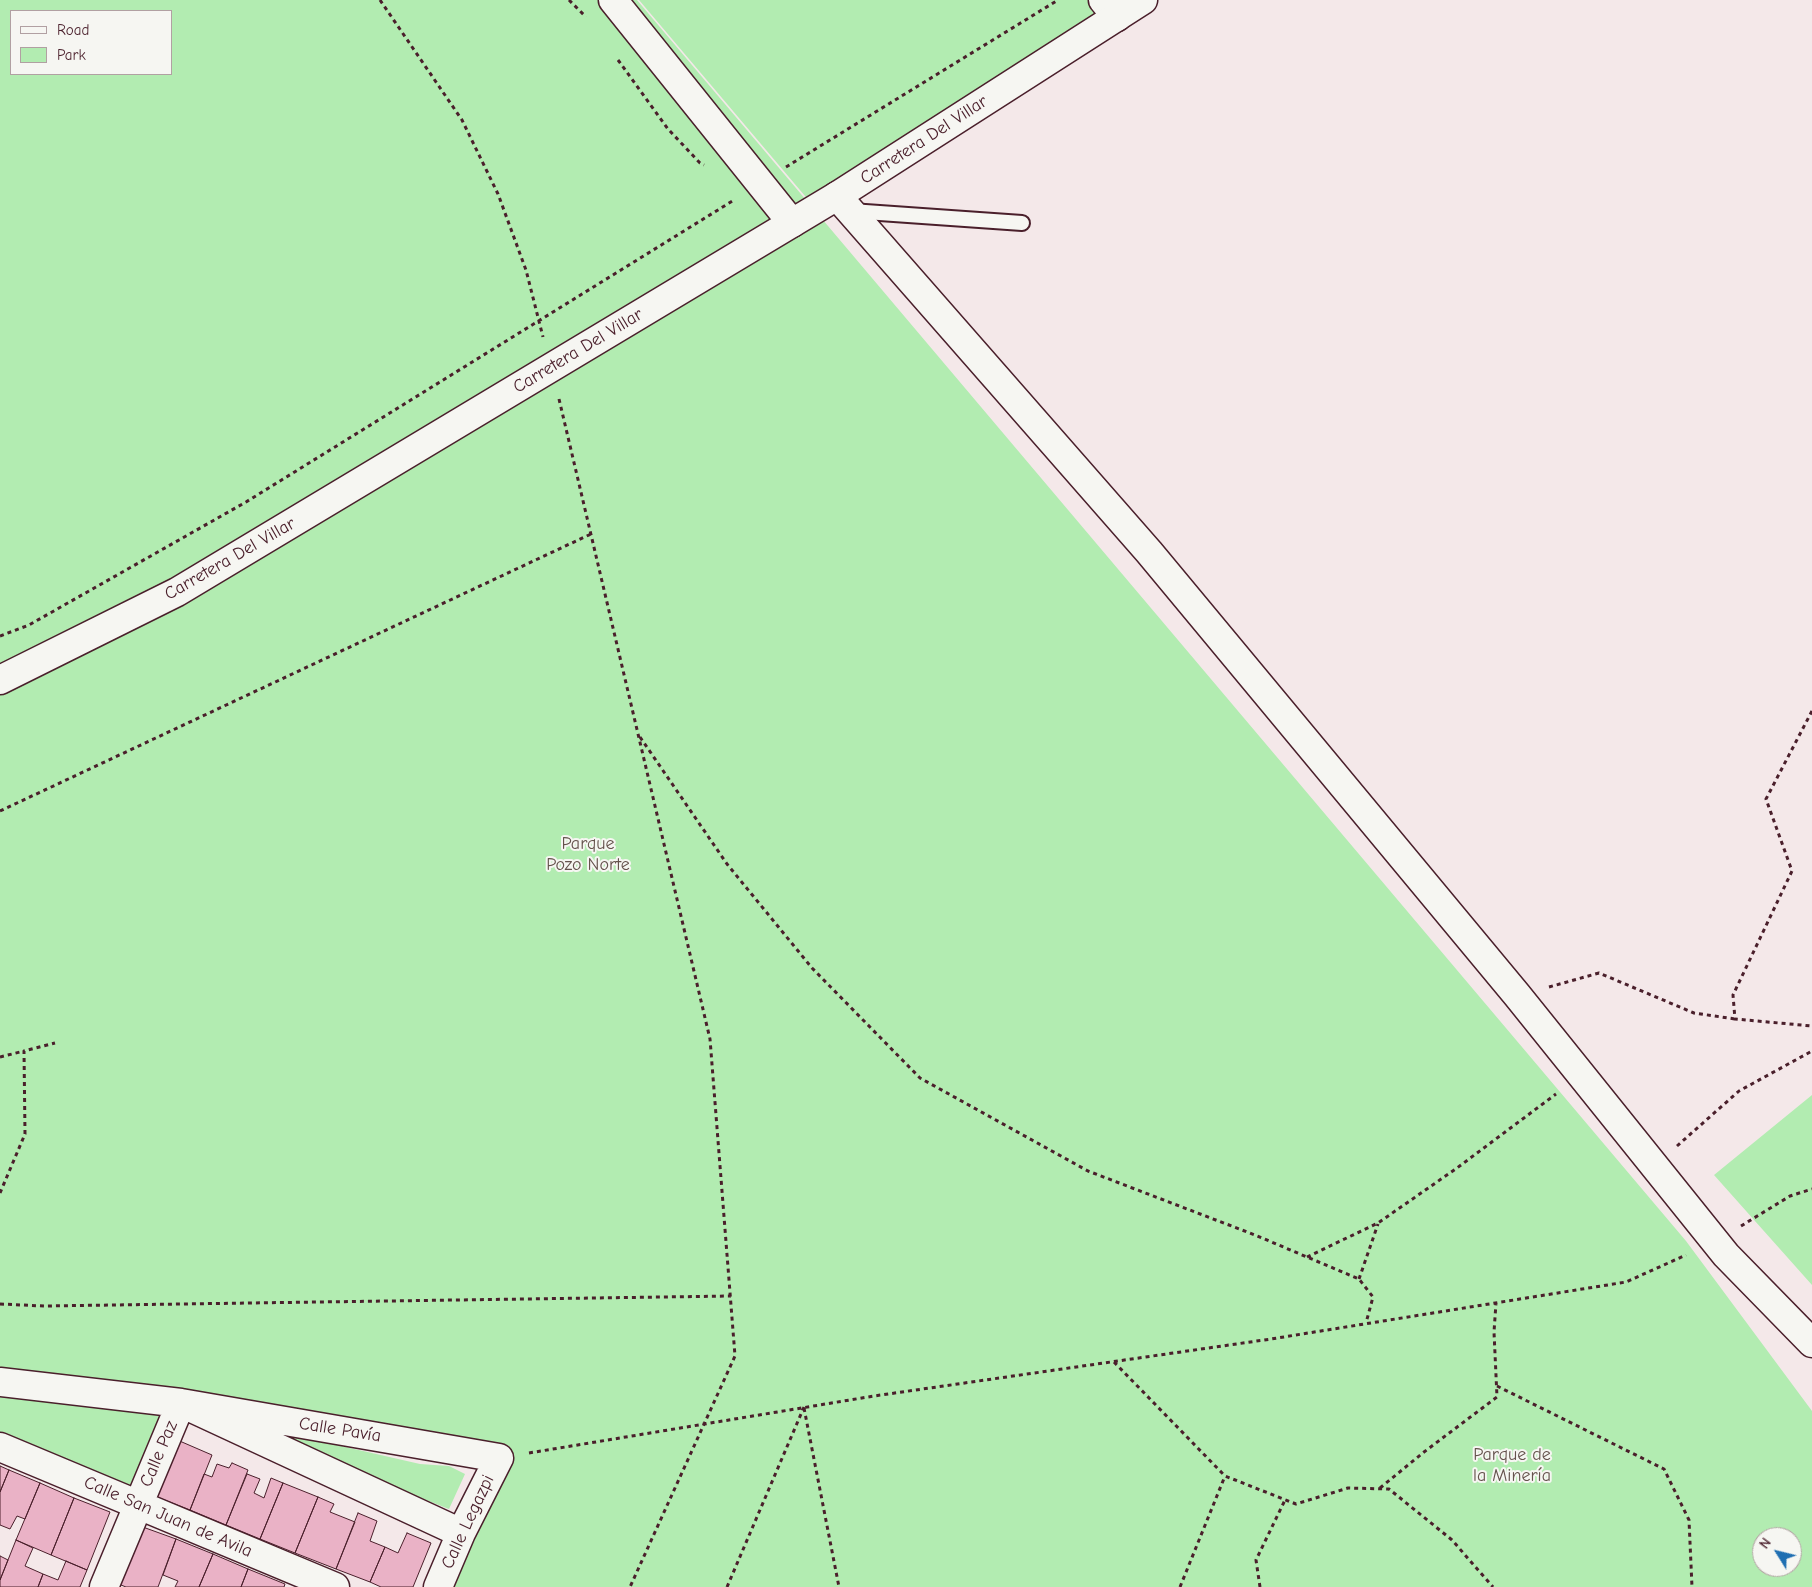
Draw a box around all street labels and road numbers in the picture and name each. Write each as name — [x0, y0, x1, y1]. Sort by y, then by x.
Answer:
street label: Carretera Del Villar — [856, 91, 992, 189]
street label: Carretera Del Villar — [509, 304, 647, 398]
street label: Carretera Del Villar — [161, 513, 299, 605]
street label: Calle Pavía — [297, 1413, 383, 1447]
street label: Calle Paz — [135, 1418, 183, 1490]
street label: Calle San Juan de Avila — [80, 1472, 256, 1562]
street label: Calle Legazpi — [437, 1472, 499, 1572]

